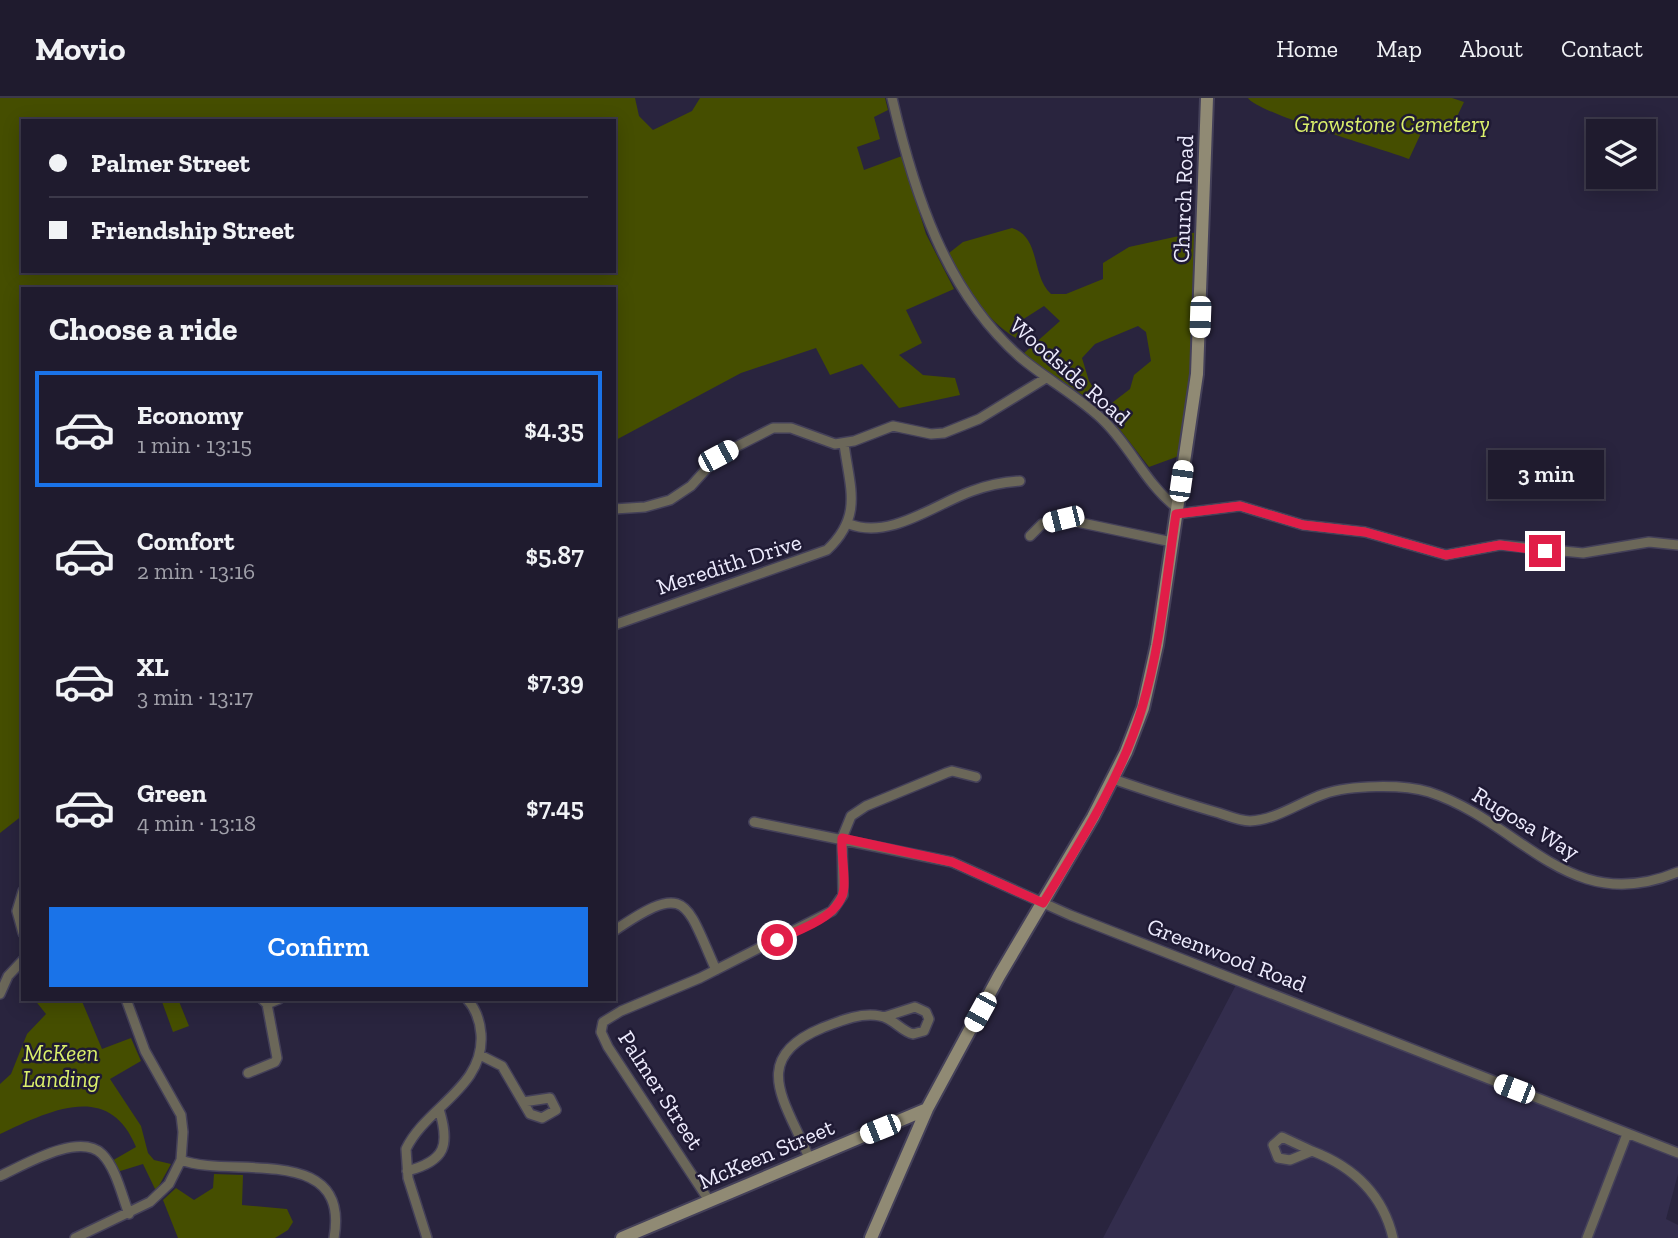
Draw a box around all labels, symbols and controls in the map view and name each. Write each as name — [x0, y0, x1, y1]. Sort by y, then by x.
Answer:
text: Movio — [35, 29, 125, 68]
text: Home — [1276, 34, 1338, 63]
text: Map — [1376, 34, 1422, 63]
text: About — [1460, 34, 1523, 63]
text: Contact — [1561, 34, 1643, 63]
park label: Growstone Cemetery — [1294, 110, 1490, 138]
map controls — [1586, 119, 1656, 189]
button: layers — [1586, 119, 1656, 189]
street label: Church Road — [1167, 134, 1199, 264]
text: Palmer Street — [91, 147, 250, 179]
text: Friendship Street — [91, 214, 294, 246]
car — [1189, 296, 1212, 338]
text: Choose a ride — [49, 310, 237, 348]
street label: Woodside Road — [1004, 311, 1137, 431]
icon: car — [53, 398, 116, 461]
text: Economy — [137, 399, 243, 431]
text: $4.35 — [524, 413, 584, 445]
text: 1 min · 13:15 — [137, 431, 252, 459]
car — [695, 437, 742, 475]
callout: 3 min — [1487, 449, 1603, 498]
car — [1168, 459, 1195, 503]
text: 3 min — [1518, 460, 1574, 488]
car — [1041, 504, 1086, 534]
icon: car — [53, 524, 116, 587]
text: Comfort — [137, 525, 234, 557]
street label: Meredith Drive — [653, 527, 805, 601]
route end — [1529, 535, 1561, 567]
text: $5.87 — [526, 539, 584, 571]
text: 2 min · 13:16 — [137, 557, 255, 585]
icon: car — [53, 650, 116, 713]
text: XL — [137, 651, 169, 683]
text: $7.39 — [527, 665, 584, 697]
text: 3 min · 13:17 — [137, 683, 253, 711]
icon: car — [53, 776, 116, 839]
text: Green — [137, 777, 207, 809]
street label: Rugosa Way — [1467, 780, 1585, 866]
text: $7.45 — [526, 791, 584, 823]
text: 4 min · 13:18 — [137, 809, 256, 837]
button: Confirm — [49, 907, 588, 987]
street label: Greenwood Road — [1143, 912, 1311, 998]
route start — [761, 924, 793, 956]
car — [961, 989, 1000, 1035]
street label: Palmer Street — [612, 1025, 710, 1155]
park label: McKeen Landing — [22, 1039, 100, 1093]
car — [1491, 1072, 1538, 1106]
car — [857, 1111, 904, 1147]
street label: McKeen Street — [694, 1113, 839, 1195]

